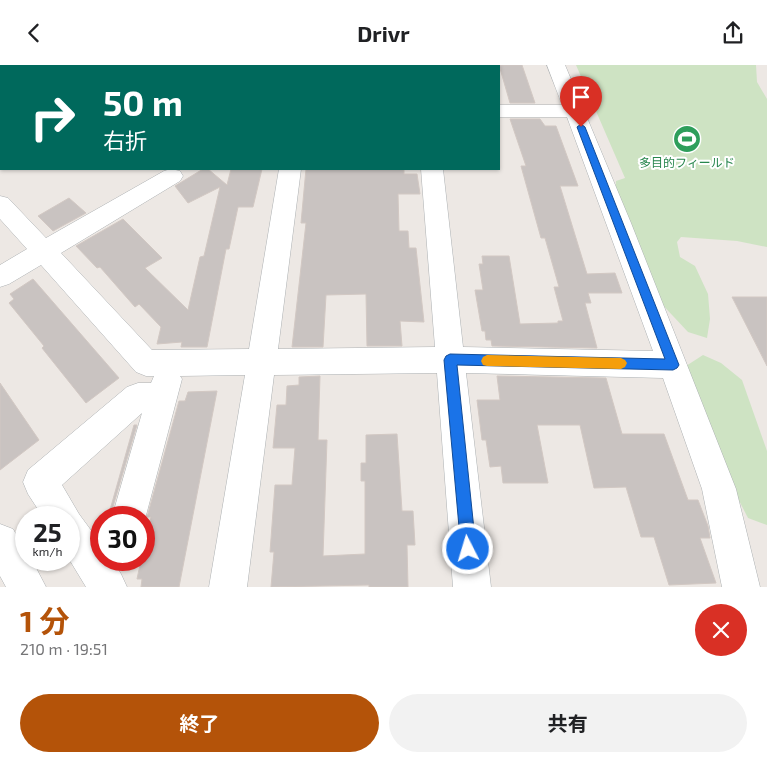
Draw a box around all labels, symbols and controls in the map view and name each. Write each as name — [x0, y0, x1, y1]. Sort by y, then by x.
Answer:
icon: back — [20, 19, 48, 47]
icon: share — [719, 19, 747, 47]
text: Drivr — [357, 20, 410, 46]
pin — [560, 76, 602, 127]
text: 50 m — [103, 81, 183, 123]
icon: arrive — [567, 83, 595, 111]
icon: right — [20, 85, 85, 150]
sports icon: 多目的フィールド — [672, 124, 702, 154]
text: 右折 — [103, 127, 147, 153]
place label: 多目的フィールド — [639, 155, 735, 169]
speed limit sign: 30 — [90, 506, 155, 571]
text: 25 — [33, 517, 62, 547]
position arrow — [441, 522, 493, 574]
text: km/h — [33, 544, 62, 558]
text: 1 分 — [20, 602, 69, 638]
button: close — [695, 604, 747, 656]
text: 210 m · 19:51 — [20, 639, 108, 658]
button: 終了 — [20, 694, 379, 752]
button: 共有 — [389, 694, 747, 752]

